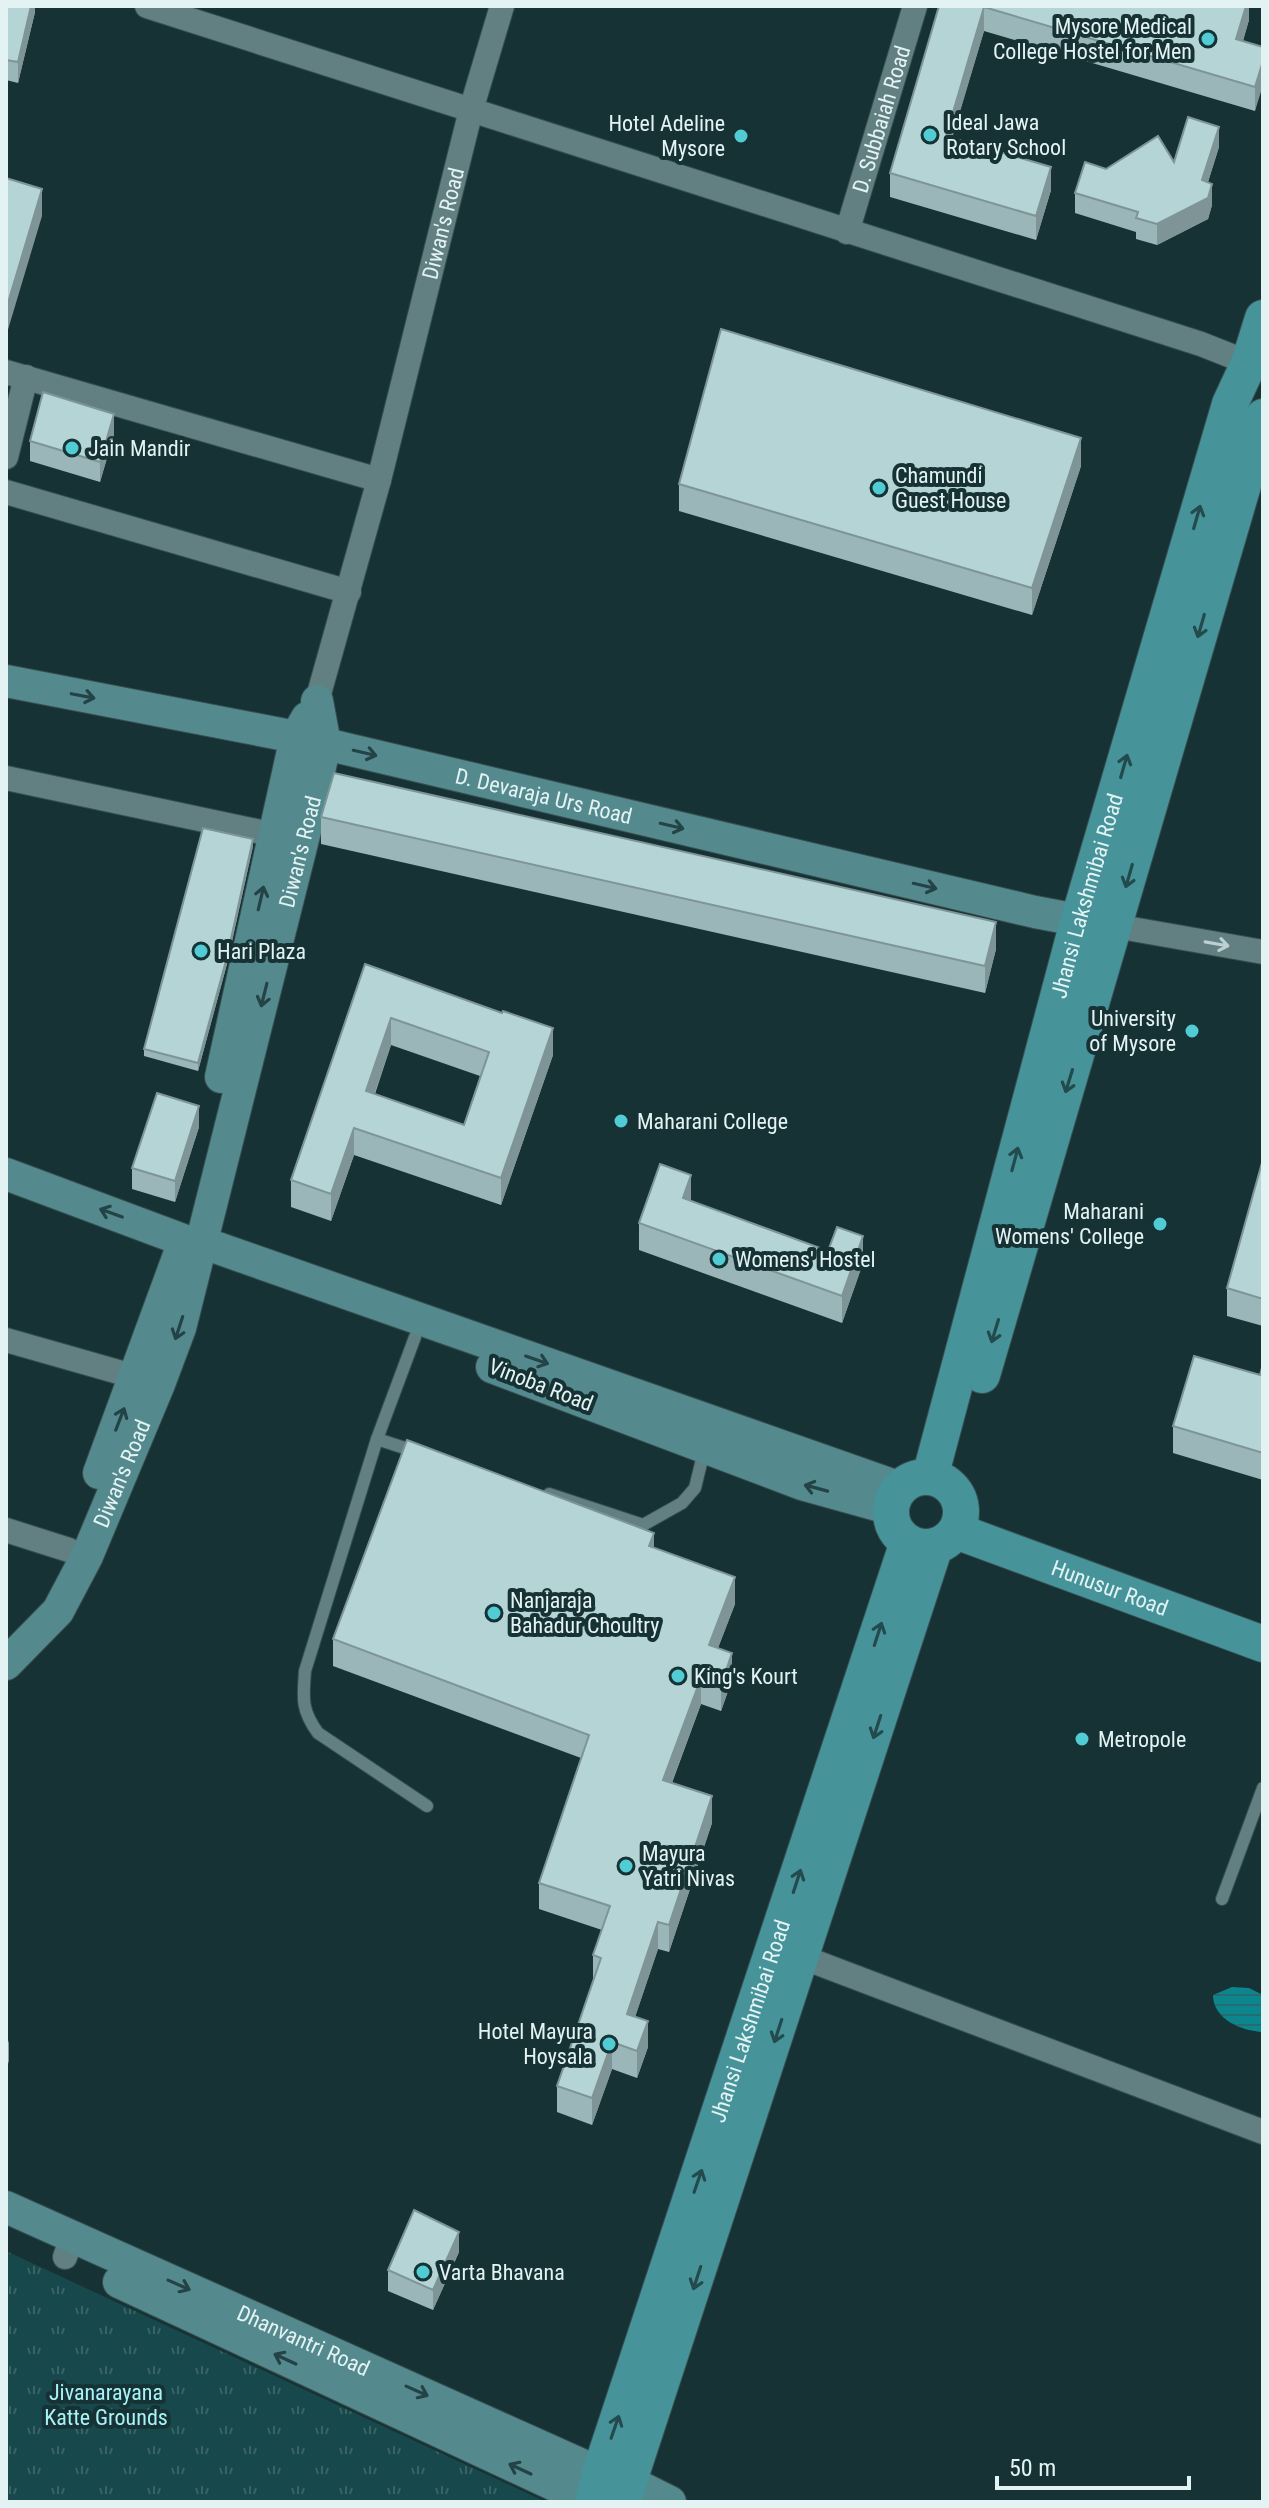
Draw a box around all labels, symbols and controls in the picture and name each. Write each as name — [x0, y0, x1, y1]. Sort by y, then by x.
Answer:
place label: Mysore Medical College Hostel for Men — [993, 14, 1192, 64]
marker: Mysore Medical College Hostel for Men — [1199, 30, 1217, 48]
street label: D. Subbaiah Road — [847, 43, 915, 195]
place label: Ideal Jawa Rotary School — [946, 110, 1066, 160]
place label: Hotel Adeline Mysore — [608, 111, 725, 161]
marker: Ideal Jawa Rotary School — [921, 126, 939, 144]
marker: Hotel Adeline Mysore — [732, 127, 750, 145]
street label: Diwan's Road — [417, 165, 469, 282]
place label: Jain Mandir — [88, 436, 191, 461]
marker: Jain Mandir — [63, 439, 81, 457]
place label: Chamundi Guest House — [895, 463, 1006, 513]
marker: Chamundi Guest House — [870, 479, 888, 497]
one-way arrow — [1190, 504, 1205, 530]
one-way arrow — [1193, 613, 1208, 639]
one-way arrow — [69, 689, 95, 704]
one-way arrow — [351, 747, 377, 762]
one-way arrow — [1117, 754, 1132, 780]
street label: D. Devaraja Urs Road — [453, 763, 635, 829]
street label: Jhansi Lakshmibai Road — [1046, 790, 1128, 1001]
street label: Diwan's Road — [274, 793, 326, 910]
one-way arrow — [659, 819, 685, 834]
one-way arrow — [1121, 862, 1136, 888]
one-way arrow — [912, 879, 938, 894]
one-way arrow — [254, 886, 269, 912]
one-way arrow — [1203, 937, 1229, 952]
place label: Hari Plaza — [217, 939, 306, 964]
marker: Hari Plaza — [192, 942, 210, 960]
one-way arrow — [255, 982, 270, 1008]
place label: University of Mysore — [1089, 1006, 1176, 1056]
marker: University of Mysore — [1183, 1022, 1201, 1040]
one-way arrow — [1061, 1068, 1076, 1094]
place label: Maharani College — [637, 1109, 788, 1134]
marker: Maharani College — [612, 1112, 630, 1130]
one-way arrow — [1008, 1146, 1023, 1172]
place label: Maharani Womens' College — [995, 1199, 1144, 1249]
one-way arrow — [99, 1205, 124, 1220]
marker: Maharani Womens' College — [1151, 1215, 1169, 1233]
place label: Womens' Hostel — [735, 1247, 876, 1272]
marker: Womens' Hostel — [710, 1250, 728, 1268]
one-way arrow — [171, 1315, 186, 1341]
one-way arrow — [987, 1317, 1002, 1343]
one-way arrow — [524, 1353, 549, 1368]
street label: Vinoba Road — [485, 1354, 597, 1416]
one-way arrow — [114, 1407, 128, 1432]
street label: Diwan's Road — [88, 1416, 155, 1531]
one-way arrow — [804, 1480, 830, 1495]
street label: Hunusur Road — [1048, 1555, 1172, 1620]
place label: Nanjaraja Bahadur Choultry — [510, 1588, 659, 1638]
marker: Nanjaraja Bahadur Choultry — [485, 1604, 503, 1622]
one-way arrow — [871, 1621, 886, 1647]
place label: King's Kourt — [694, 1664, 798, 1689]
marker: King's Kourt — [669, 1667, 687, 1685]
one-way arrow — [868, 1714, 883, 1739]
place label: Metropole — [1098, 1727, 1186, 1752]
marker: Metropole — [1073, 1730, 1091, 1748]
place label: Mayura Yatri Nivas — [642, 1841, 735, 1891]
marker: Mayura Yatri Nivas — [617, 1857, 635, 1875]
one-way arrow — [791, 1869, 806, 1894]
street label: Jhansi Lakshmibai Road — [704, 1917, 795, 2125]
one-way arrow — [770, 2018, 784, 2043]
place label: Hotel Mayura Hoysala — [478, 2019, 593, 2069]
marker: Hotel Mayura Hoysala — [600, 2035, 618, 2053]
one-way arrow — [691, 2168, 706, 2193]
place label: Varta Bhavana — [439, 2260, 565, 2285]
marker: Varta Bhavana — [414, 2263, 432, 2281]
one-way arrow — [688, 2265, 703, 2290]
one-way arrow — [166, 2279, 191, 2294]
street label: Dhanvantri Road — [233, 2300, 374, 2381]
one-way arrow — [273, 2351, 297, 2366]
park label: Jivanarayana Katte Grounds — [44, 2380, 168, 2430]
one-way arrow — [404, 2384, 428, 2399]
one-way arrow — [608, 2415, 623, 2441]
scale bar — [997, 2440, 1189, 2490]
text: 50 m — [1009, 2454, 1056, 2482]
one-way arrow — [509, 2461, 533, 2476]

